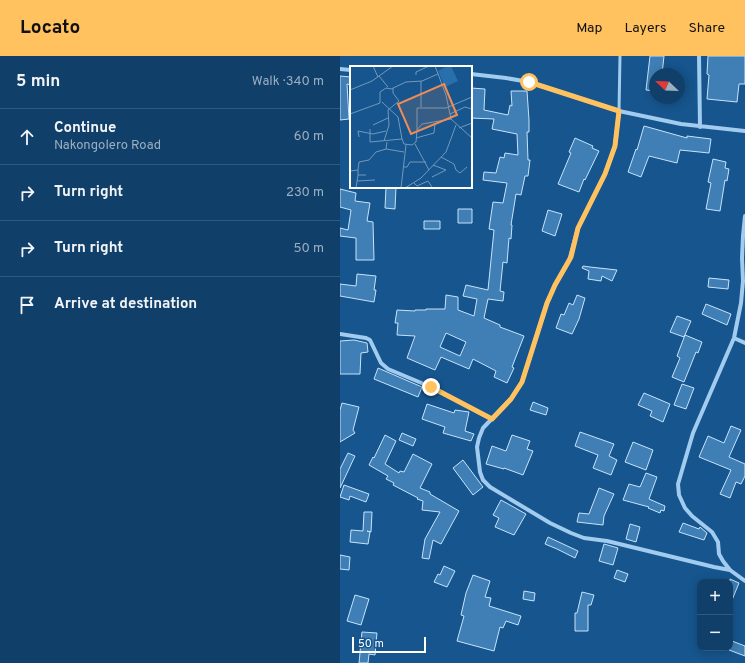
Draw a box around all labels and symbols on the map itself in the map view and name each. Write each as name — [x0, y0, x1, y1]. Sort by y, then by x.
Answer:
inset map — [350, 66, 472, 188]
north arrow — [649, 68, 685, 104]
route start — [520, 73, 538, 91]
route end — [422, 378, 440, 396]
scale bar — [352, 635, 426, 654]

